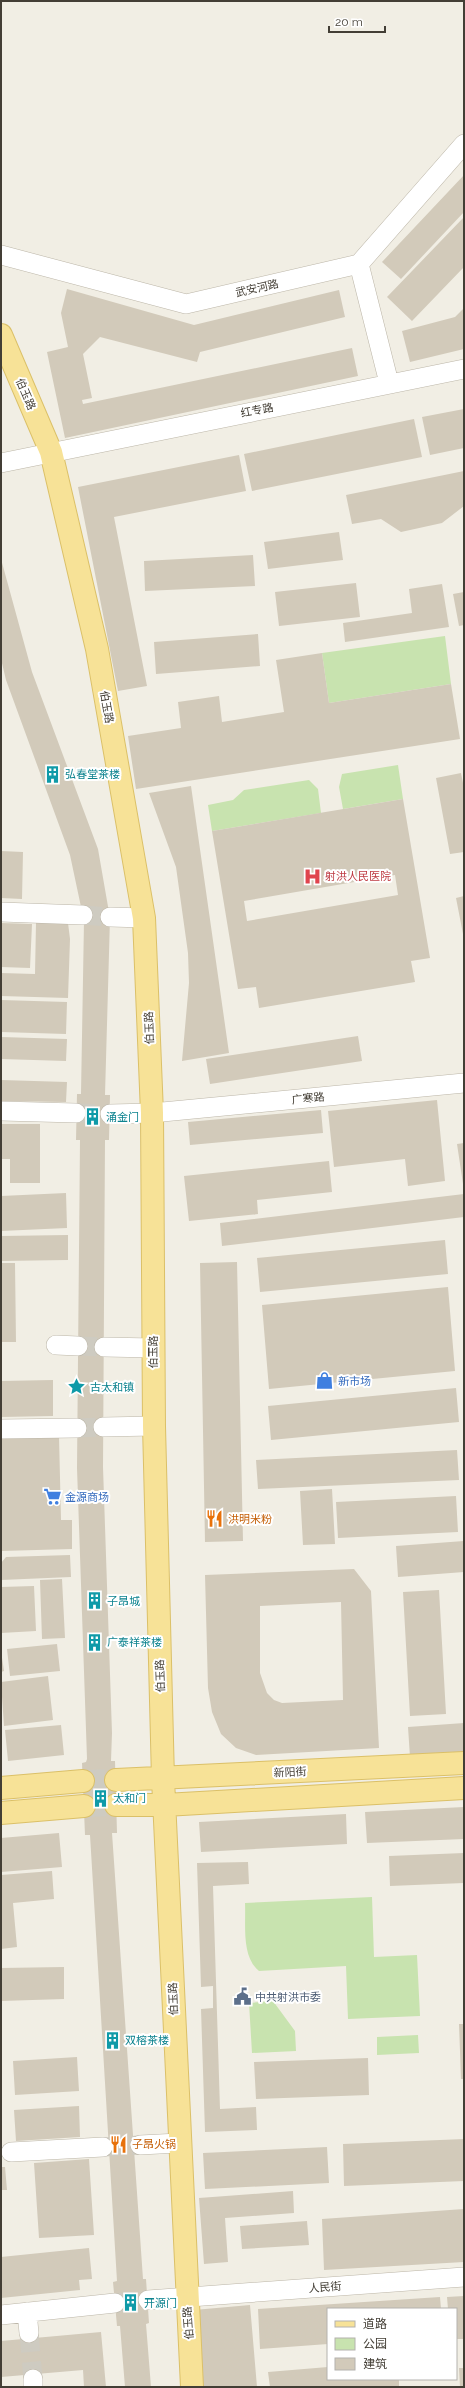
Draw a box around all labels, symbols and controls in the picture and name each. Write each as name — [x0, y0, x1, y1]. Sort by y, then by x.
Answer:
scale bar — [329, 8, 385, 34]
text: 20 m — [335, 15, 363, 29]
street label: 武安河路 — [234, 277, 280, 300]
street label: 伯玉路 — [13, 376, 38, 412]
street label: 红专路 — [240, 401, 275, 420]
street label: 伯玉路 — [97, 690, 116, 724]
building icon: 弘春堂茶楼 — [42, 764, 62, 784]
place label: 弘春堂茶楼 — [65, 768, 120, 781]
hospital icon: 射洪人民医院 — [302, 866, 322, 886]
place label: 射洪人民医院 — [325, 870, 391, 883]
street label: 伯玉路 — [142, 1011, 157, 1045]
street label: 广寒路 — [291, 1090, 325, 1107]
building icon: 涌金门 — [83, 1107, 103, 1127]
place label: 涌金门 — [106, 1111, 139, 1124]
street label: 伯玉路 — [147, 1336, 160, 1369]
shop icon: 新市场 — [315, 1371, 335, 1391]
place label: 新市场 — [338, 1375, 371, 1388]
place icon: 古太和镇 — [67, 1377, 87, 1397]
place label: 古太和镇 — [90, 1381, 134, 1394]
supermarket icon: 金源商场 — [42, 1487, 62, 1507]
place label: 金源商场 — [65, 1491, 109, 1504]
restaurant icon: 洪明米粉 — [205, 1509, 225, 1529]
place label: 洪明米粉 — [228, 1513, 272, 1526]
building icon: 子昂城 — [84, 1591, 104, 1611]
place label: 子昂城 — [107, 1595, 140, 1608]
building icon: 广泰祥茶楼 — [84, 1632, 104, 1652]
place label: 广泰祥茶楼 — [107, 1636, 162, 1649]
street label: 伯玉路 — [153, 1659, 168, 1693]
street label: 新阳街 — [273, 1765, 307, 1780]
building icon: 太和门 — [90, 1788, 110, 1808]
place label: 太和门 — [113, 1792, 146, 1805]
street label: 伯玉路 — [166, 1982, 181, 2016]
public building icon: 中共射洪市委 — [232, 1987, 252, 2007]
place label: 中共射洪市委 — [255, 1991, 321, 2004]
building icon: 双榕茶楼 — [102, 2030, 122, 2050]
place label: 双榕茶楼 — [125, 2034, 169, 2047]
restaurant icon: 子昂火锅 — [109, 2134, 129, 2154]
place label: 子昂火锅 — [132, 2138, 176, 2151]
street label: 人民街 — [308, 2280, 342, 2295]
building icon: 开源门 — [121, 2293, 141, 2313]
place label: 开源门 — [144, 2297, 177, 2310]
street label: 伯玉路 — [181, 2306, 196, 2340]
legend — [327, 2308, 457, 2380]
text: 道路 — [363, 2317, 387, 2331]
text: 公园 — [363, 2337, 387, 2351]
text: 建筑 — [363, 2357, 387, 2371]

